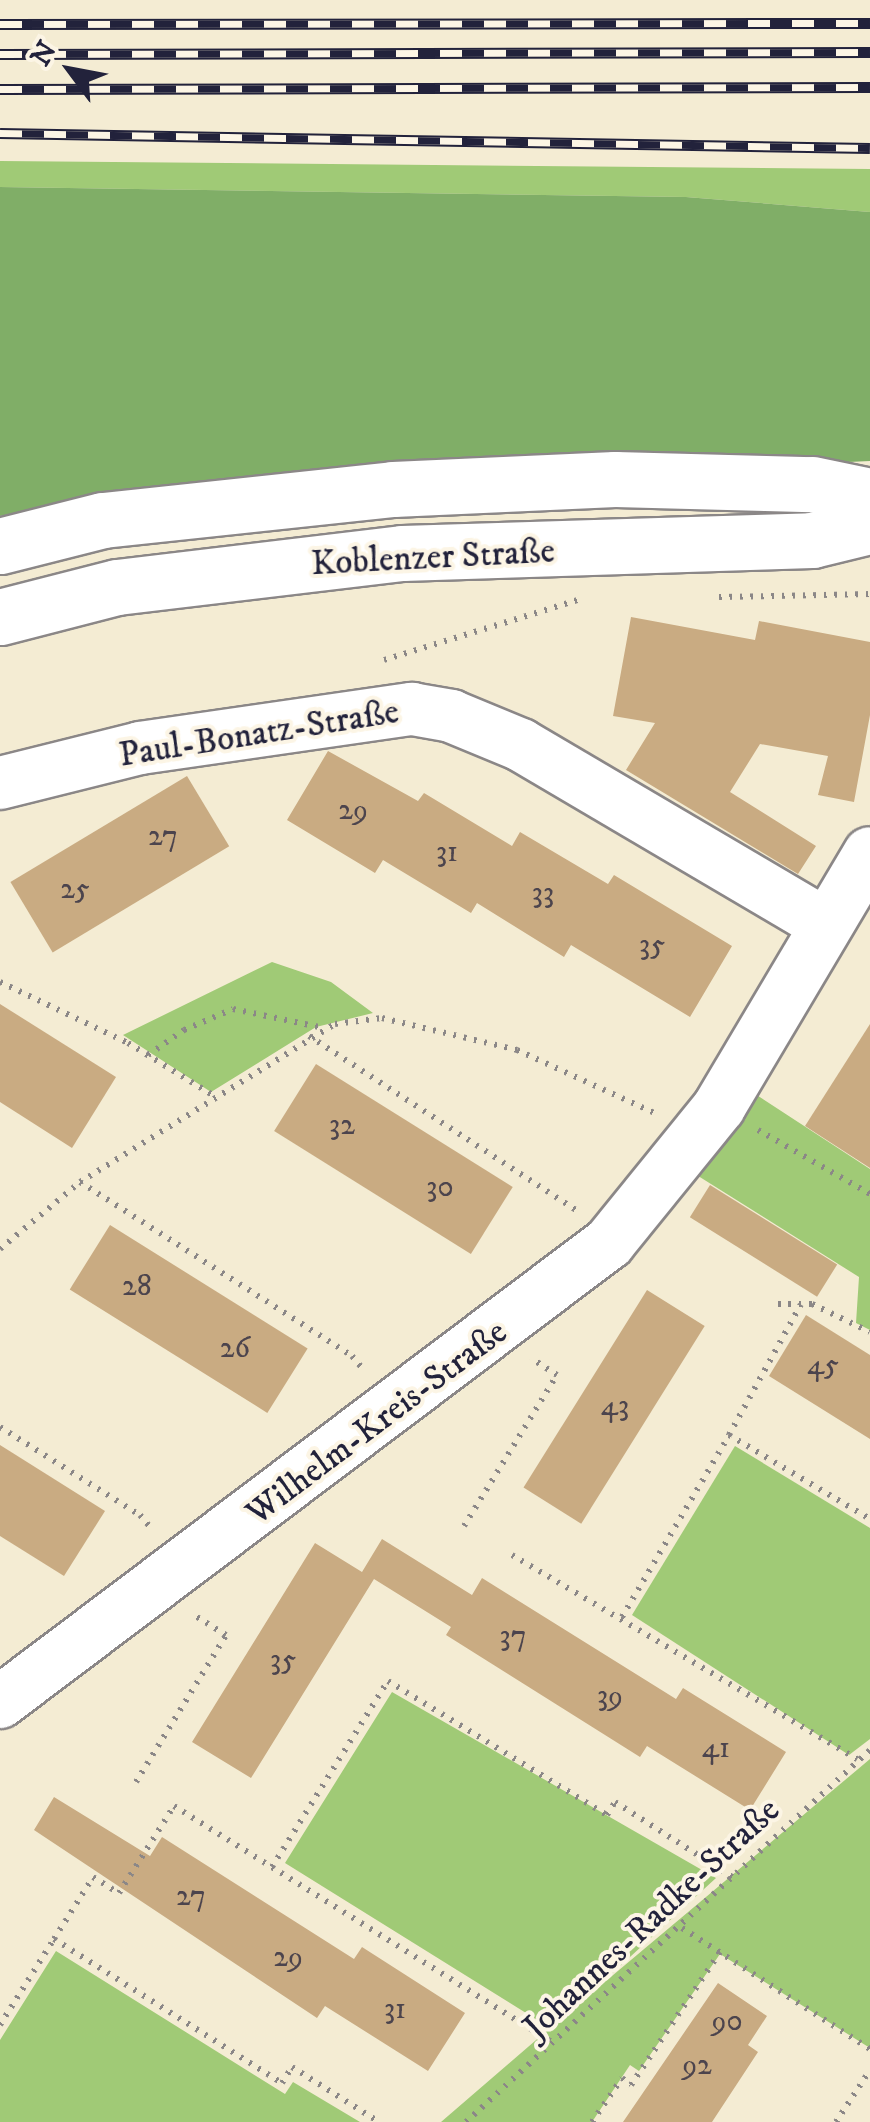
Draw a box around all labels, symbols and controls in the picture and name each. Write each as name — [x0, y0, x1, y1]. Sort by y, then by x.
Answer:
north arrow — [20, 20, 120, 120]
text: N — [23, 35, 65, 73]
street label: Koblenzer Straße — [310, 531, 556, 585]
street label: Paul-Bonatz-Straße — [116, 691, 402, 777]
house number: 29 — [338, 793, 368, 829]
house number: 27 — [148, 819, 178, 855]
house number: 31 — [436, 835, 458, 871]
house number: 25 — [60, 872, 90, 908]
house number: 33 — [532, 876, 554, 912]
house number: 35 — [639, 928, 665, 964]
house number: 32 — [329, 1108, 355, 1144]
house number: 30 — [426, 1170, 454, 1206]
house number: 28 — [122, 1269, 152, 1305]
street label: Wilhelm-Kreis-Straße — [238, 1311, 516, 1535]
house number: 26 — [220, 1331, 250, 1367]
house number: 45 — [807, 1348, 839, 1384]
house number: 43 — [601, 1389, 629, 1425]
house number: 37 — [500, 1619, 526, 1655]
house number: 35 — [270, 1643, 296, 1679]
house number: 39 — [597, 1679, 623, 1715]
house number: 41 — [702, 1731, 730, 1767]
street label: Johannes-Radke-Straße — [515, 1790, 789, 2048]
house number: 27 — [176, 1879, 206, 1915]
house number: 29 — [273, 1940, 303, 1976]
house number: 31 — [384, 1992, 406, 2028]
house number: 90 — [711, 2004, 743, 2040]
house number: 92 — [682, 2048, 712, 2084]

